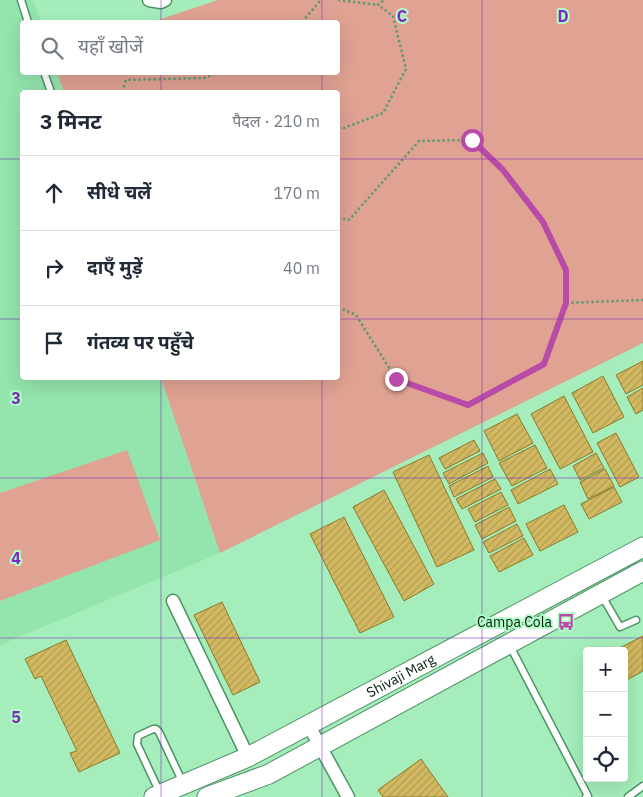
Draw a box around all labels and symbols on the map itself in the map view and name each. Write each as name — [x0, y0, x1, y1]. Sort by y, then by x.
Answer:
text: C — [397, 6, 407, 26]
text: D — [557, 6, 569, 26]
route start — [461, 129, 484, 152]
route end — [385, 368, 408, 391]
text: 3 — [11, 388, 21, 408]
text: 4 — [11, 548, 21, 568]
bus stop icon: Campa Cola — [556, 612, 576, 632]
place label: Campa Cola — [477, 613, 553, 631]
street label: Shivaji Marg — [363, 650, 439, 701]
text: 5 — [11, 707, 21, 727]

